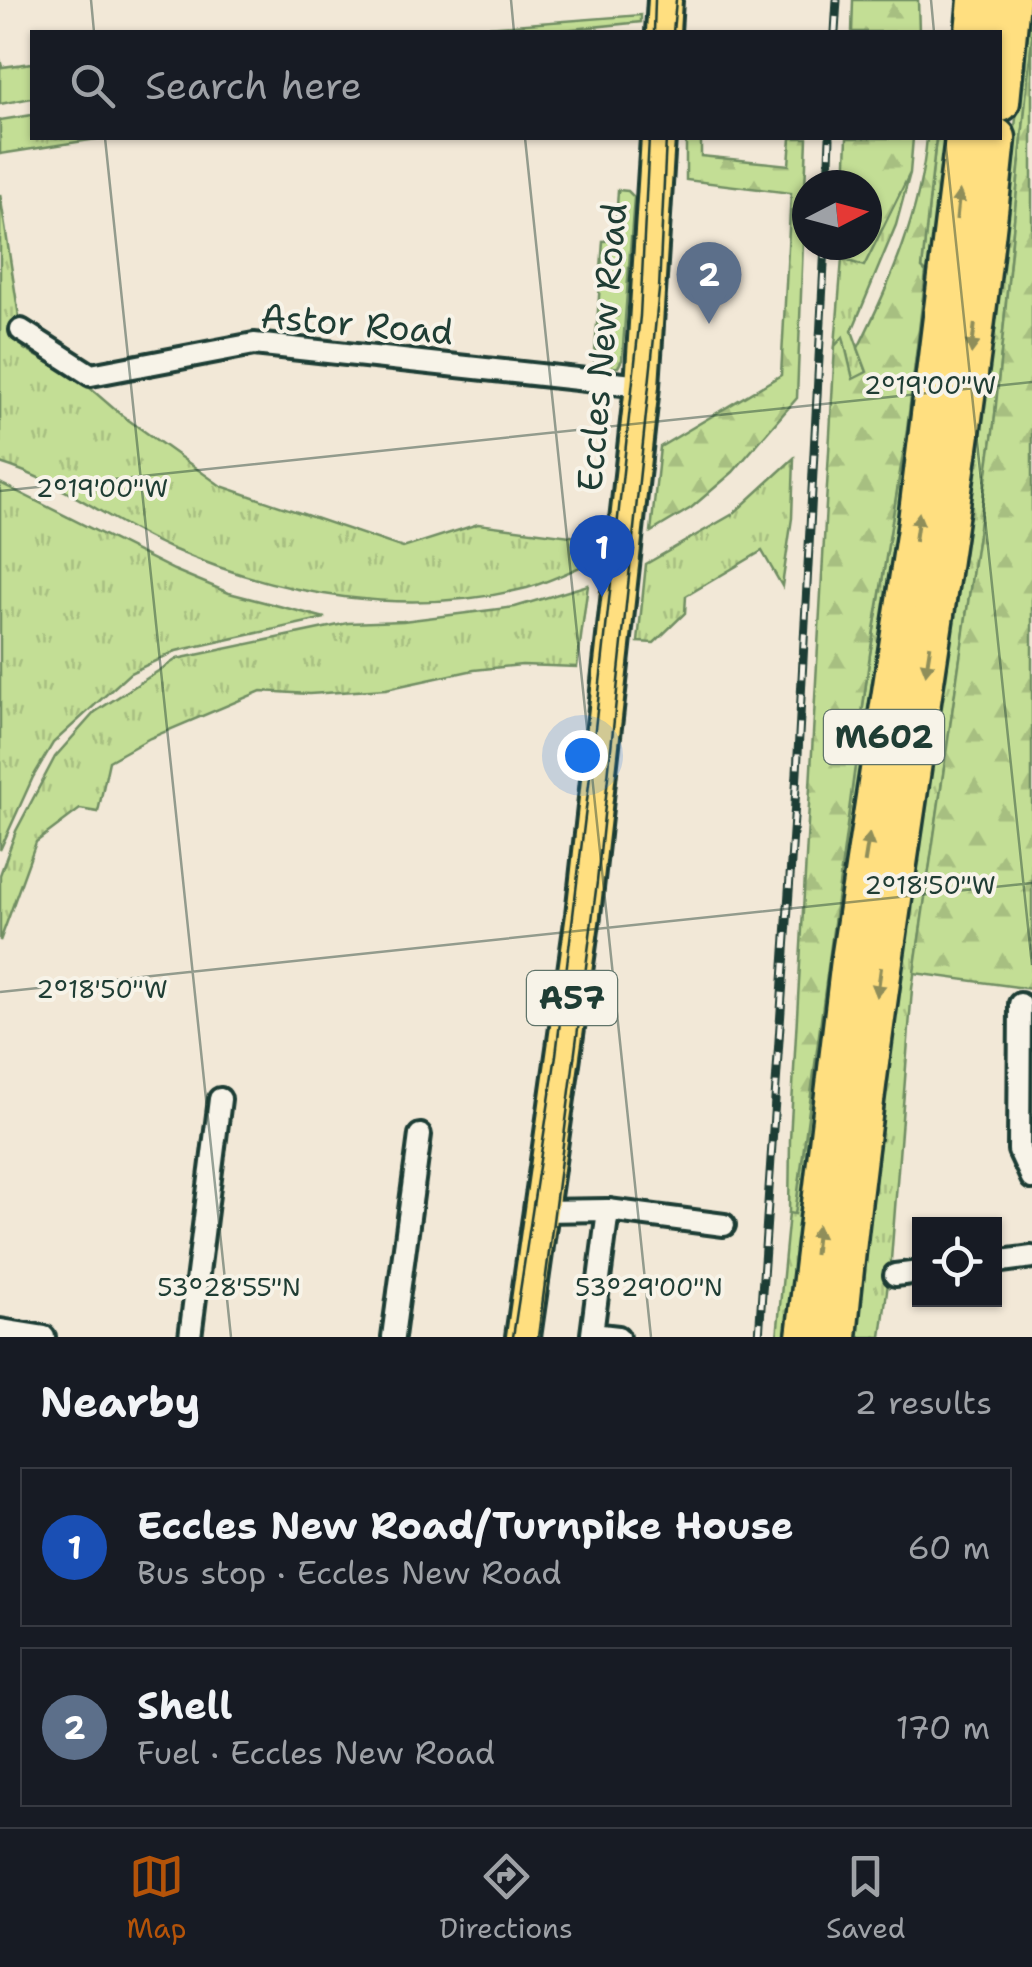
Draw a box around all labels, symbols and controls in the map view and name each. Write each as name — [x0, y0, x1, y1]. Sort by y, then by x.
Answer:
search box — [30, 30, 1002, 140]
icon: search — [65, 58, 120, 113]
text: Search here — [145, 60, 362, 111]
north arrow — [792, 170, 882, 260]
one-way arrow — [950, 188, 966, 220]
street label: Eccles New Road — [565, 201, 638, 493]
pin: 2 — [676, 242, 742, 324]
street label: Astor Road — [259, 292, 455, 355]
one-way arrow — [965, 323, 981, 355]
text: 2°19'00"W — [864, 368, 996, 402]
text: 2°19'00"W — [36, 471, 168, 505]
one-way arrow — [909, 511, 925, 543]
pin: 1 — [570, 514, 634, 597]
one-way arrow — [919, 645, 935, 677]
road number: M602 — [824, 710, 944, 764]
your location — [557, 730, 608, 781]
one-way arrow — [860, 832, 876, 864]
text: 2°18'50"W — [864, 868, 996, 902]
one-way arrow — [871, 967, 887, 998]
road number: A57 — [527, 971, 617, 1025]
text: 2°18'50"W — [36, 972, 168, 1006]
map controls — [912, 1217, 1002, 1307]
button: locate — [912, 1217, 1002, 1307]
one-way arrow — [808, 1224, 824, 1255]
text: 53°28'55"N — [157, 1270, 301, 1304]
text: 53°29'00"N — [575, 1270, 723, 1304]
text: Nearby — [40, 1374, 200, 1430]
text: 2 results — [855, 1381, 992, 1424]
text: Eccles New Road/Turnpike House — [137, 1500, 793, 1551]
text: 1 — [67, 1526, 82, 1569]
text: 60 m — [908, 1526, 990, 1569]
text: Bus stop · Eccles New Road — [137, 1551, 562, 1594]
text: Shell — [137, 1680, 232, 1731]
text: 2 — [63, 1706, 86, 1749]
text: 170 m — [896, 1706, 990, 1749]
text: Fuel · Eccles New Road — [137, 1731, 495, 1774]
tab: Map — [127, 1849, 186, 1947]
tab: Directions — [439, 1849, 573, 1947]
tab: Saved — [826, 1849, 905, 1947]

